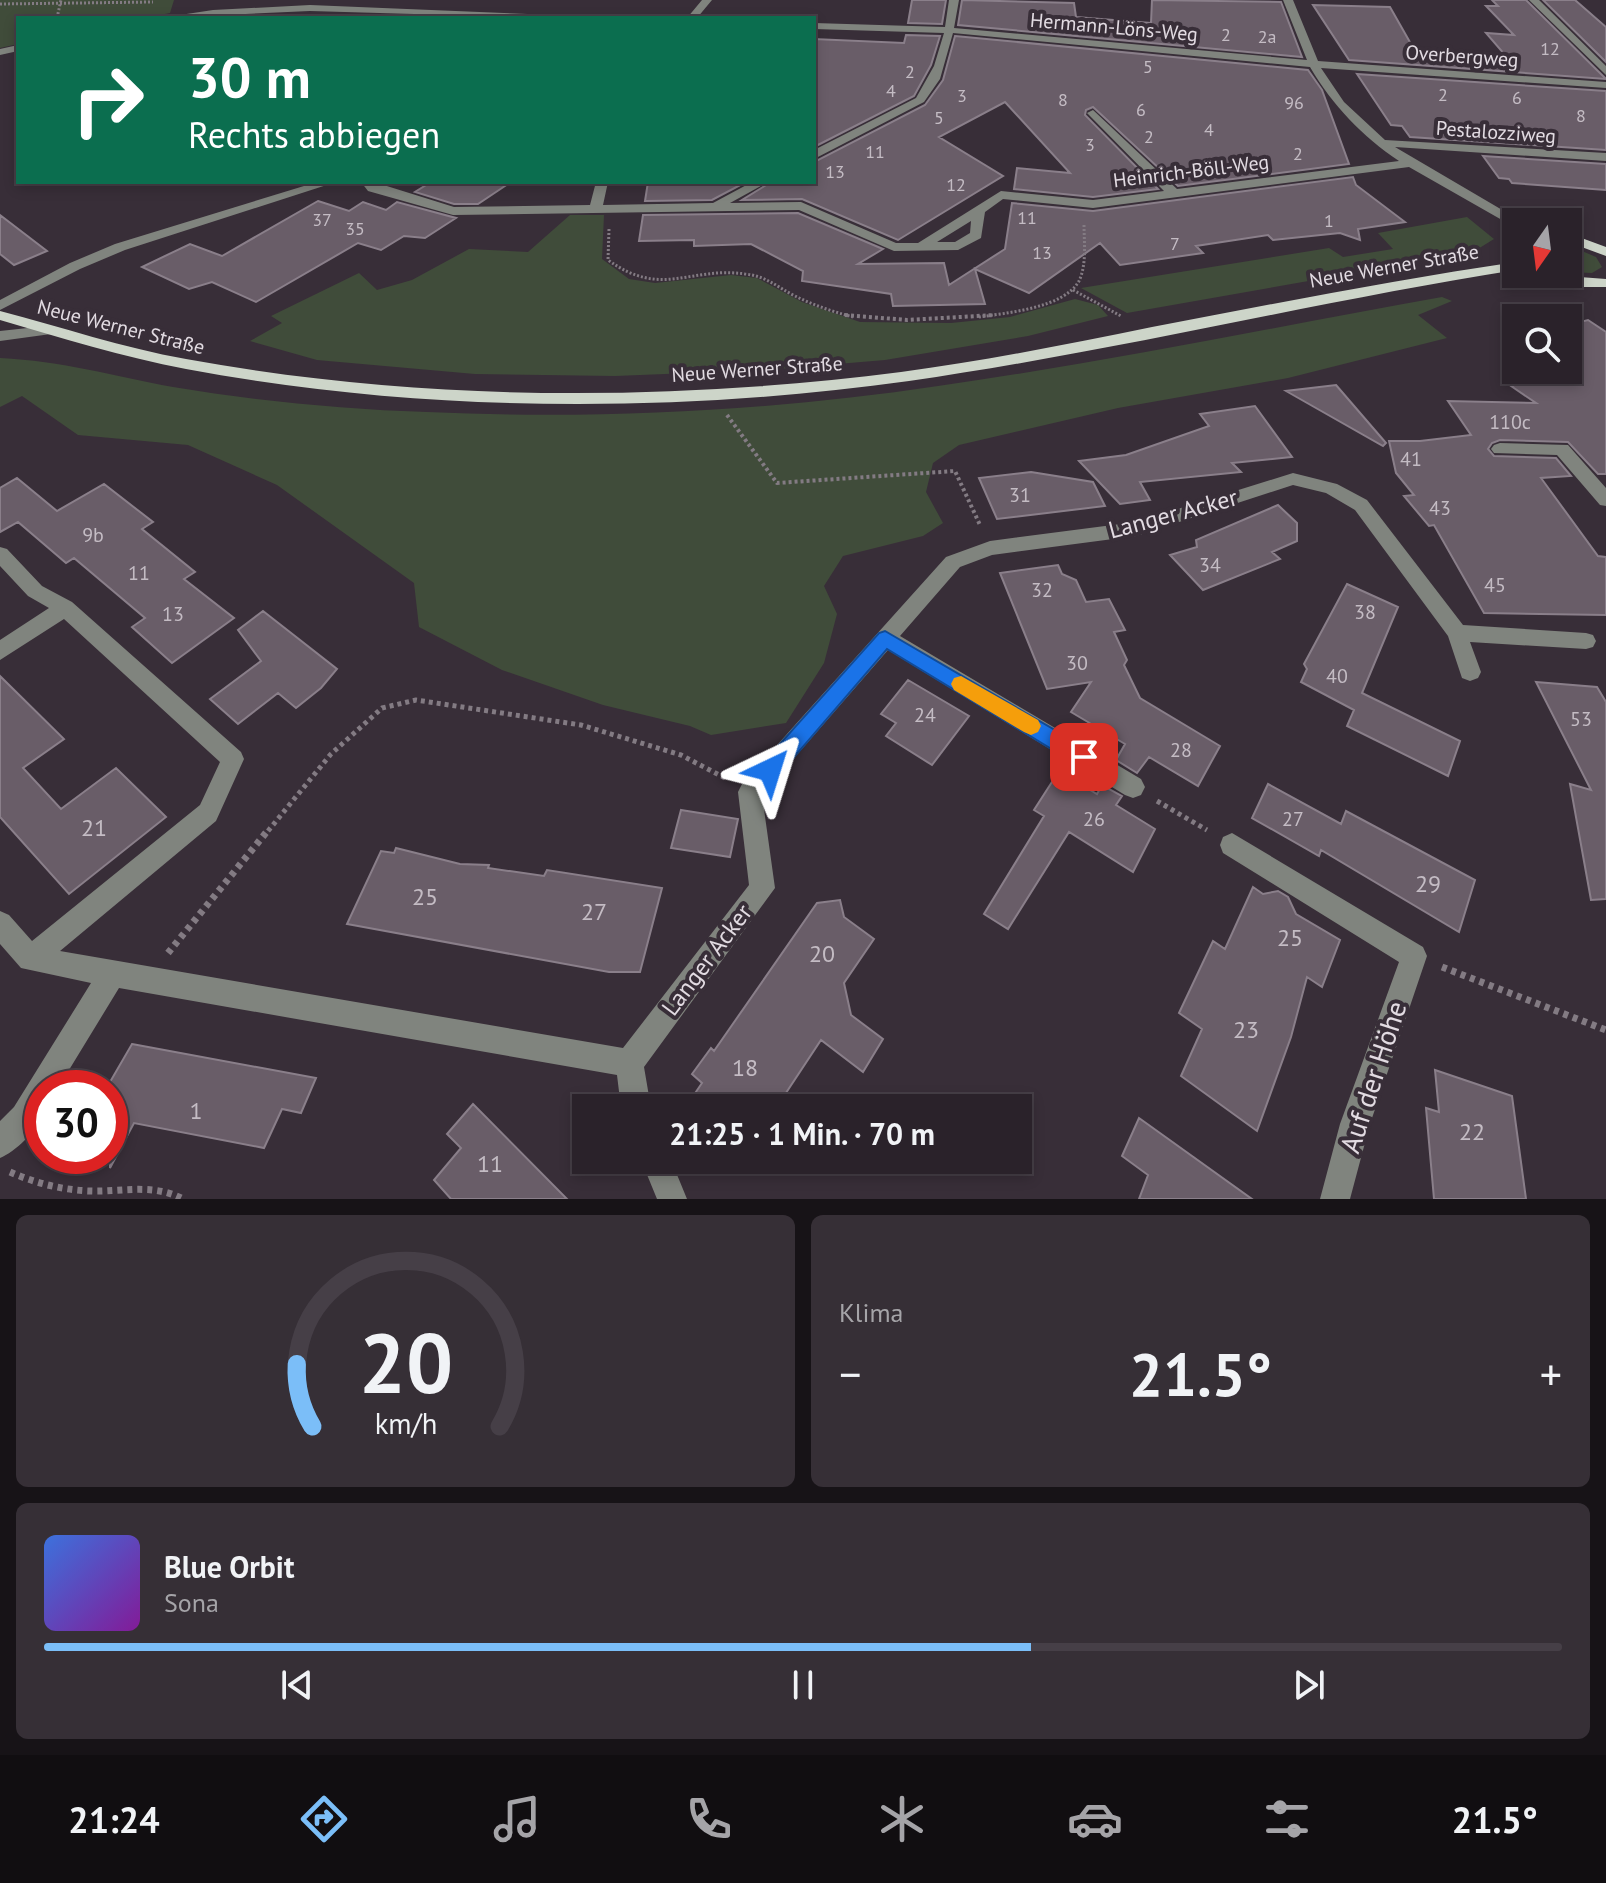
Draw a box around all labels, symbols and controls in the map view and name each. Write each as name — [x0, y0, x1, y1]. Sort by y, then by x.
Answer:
street label: Hermann-Löns-Weg — [1029, 7, 1199, 47]
house number: 2 — [1221, 23, 1231, 46]
house number: 2a — [1258, 25, 1276, 48]
house number: 12 — [1540, 37, 1560, 60]
street label: Overbergweg — [1405, 39, 1519, 73]
text: 30 m — [188, 41, 311, 113]
icon: right — [56, 48, 160, 152]
house number: 5 — [1143, 55, 1153, 78]
house number: 2 — [905, 60, 915, 83]
house number: 4 — [886, 79, 896, 102]
house number: 2 — [1438, 83, 1448, 106]
house number: 3 — [957, 84, 967, 107]
house number: 6 — [1512, 86, 1522, 109]
house number: 8 — [1058, 88, 1068, 111]
house number: 96 — [1284, 91, 1304, 114]
house number: 6 — [1136, 98, 1146, 121]
house number: 8 — [1576, 104, 1586, 127]
house number: 5 — [934, 106, 944, 129]
text: Rechts abbiegen — [188, 111, 440, 158]
street label: Pestalozziweg — [1435, 115, 1557, 149]
house number: 4 — [1204, 118, 1214, 141]
house number: 2 — [1144, 125, 1154, 148]
house number: 3 — [1085, 133, 1095, 156]
house number: 11 — [865, 140, 885, 163]
house number: 2 — [1293, 142, 1303, 165]
street label: Heinrich-Böll-Weg — [1112, 149, 1270, 193]
house number: 13 — [825, 160, 845, 183]
house number: 12 — [946, 173, 966, 196]
house number: 11 — [1017, 206, 1037, 229]
house number: 37 — [312, 208, 332, 231]
north arrow — [1502, 208, 1582, 288]
map controls — [1502, 208, 1582, 384]
house number: 1 — [1324, 209, 1334, 232]
house number: 35 — [345, 217, 365, 240]
house number: 7 — [1170, 232, 1180, 255]
street label: Neue Werner Straße — [1307, 238, 1481, 294]
house number: 13 — [1032, 241, 1052, 264]
street label: Neue Werner Straße — [35, 294, 207, 360]
button: search — [1502, 304, 1582, 384]
street label: Neue Werner Straße — [671, 350, 843, 388]
house number: 110c — [1489, 409, 1531, 435]
house number: 41 — [1400, 446, 1422, 472]
street label: Langer Acker — [1105, 481, 1241, 546]
house number: 31 — [1009, 482, 1031, 508]
house number: 43 — [1429, 495, 1451, 521]
house number: 9b — [82, 522, 104, 548]
house number: 34 — [1199, 552, 1221, 578]
house number: 11 — [128, 560, 150, 586]
house number: 45 — [1484, 572, 1506, 598]
house number: 32 — [1031, 577, 1053, 603]
house number: 38 — [1354, 599, 1376, 625]
house number: 13 — [162, 601, 184, 627]
house number: 30 — [1066, 650, 1088, 676]
house number: 40 — [1326, 663, 1348, 689]
house number: 24 — [914, 702, 936, 728]
house number: 53 — [1570, 706, 1592, 732]
pin — [1050, 723, 1118, 791]
position arrow — [728, 728, 812, 812]
icon: arrive — [1062, 735, 1106, 779]
house number: 28 — [1170, 737, 1192, 763]
house number: 26 — [1083, 806, 1105, 832]
house number: 27 — [1282, 806, 1304, 832]
house number: 21 — [81, 812, 107, 843]
house number: 29 — [1415, 868, 1441, 899]
house number: 25 — [412, 881, 438, 912]
house number: 27 — [581, 896, 607, 927]
street label: Langer Acker — [655, 898, 759, 1022]
house number: 25 — [1277, 922, 1303, 953]
house number: 20 — [809, 938, 835, 969]
street label: Auf der Höhe — [1331, 996, 1414, 1157]
house number: 23 — [1233, 1014, 1259, 1045]
house number: 18 — [732, 1052, 758, 1083]
speed limit sign: 30 — [24, 1070, 128, 1174]
house number: 1 — [189, 1095, 203, 1126]
text: 21:25 · 1 Min. · 70 m — [669, 1114, 935, 1153]
house number: 22 — [1459, 1116, 1485, 1147]
house number: 11 — [477, 1148, 503, 1179]
text: Klima — [839, 1296, 903, 1329]
text: 20 — [358, 1308, 453, 1416]
text: 21.5° — [1129, 1335, 1272, 1413]
text: − — [839, 1345, 861, 1402]
text: + — [1540, 1345, 1562, 1402]
text: km/h — [374, 1405, 437, 1442]
text: Blue Orbit — [164, 1547, 294, 1586]
text: Sona — [164, 1586, 219, 1619]
icon: previous — [275, 1663, 319, 1707]
icon: pause — [781, 1663, 825, 1707]
icon: next — [1287, 1663, 1331, 1707]
icon: directions — [296, 1791, 352, 1847]
icon: music — [489, 1791, 545, 1847]
icon: phone — [681, 1791, 737, 1847]
icon: climate — [874, 1791, 930, 1847]
icon: car — [1067, 1791, 1123, 1847]
icon: filters — [1259, 1791, 1315, 1847]
text: 21:24 — [68, 1796, 160, 1843]
text: 21.5° — [1452, 1796, 1538, 1843]

